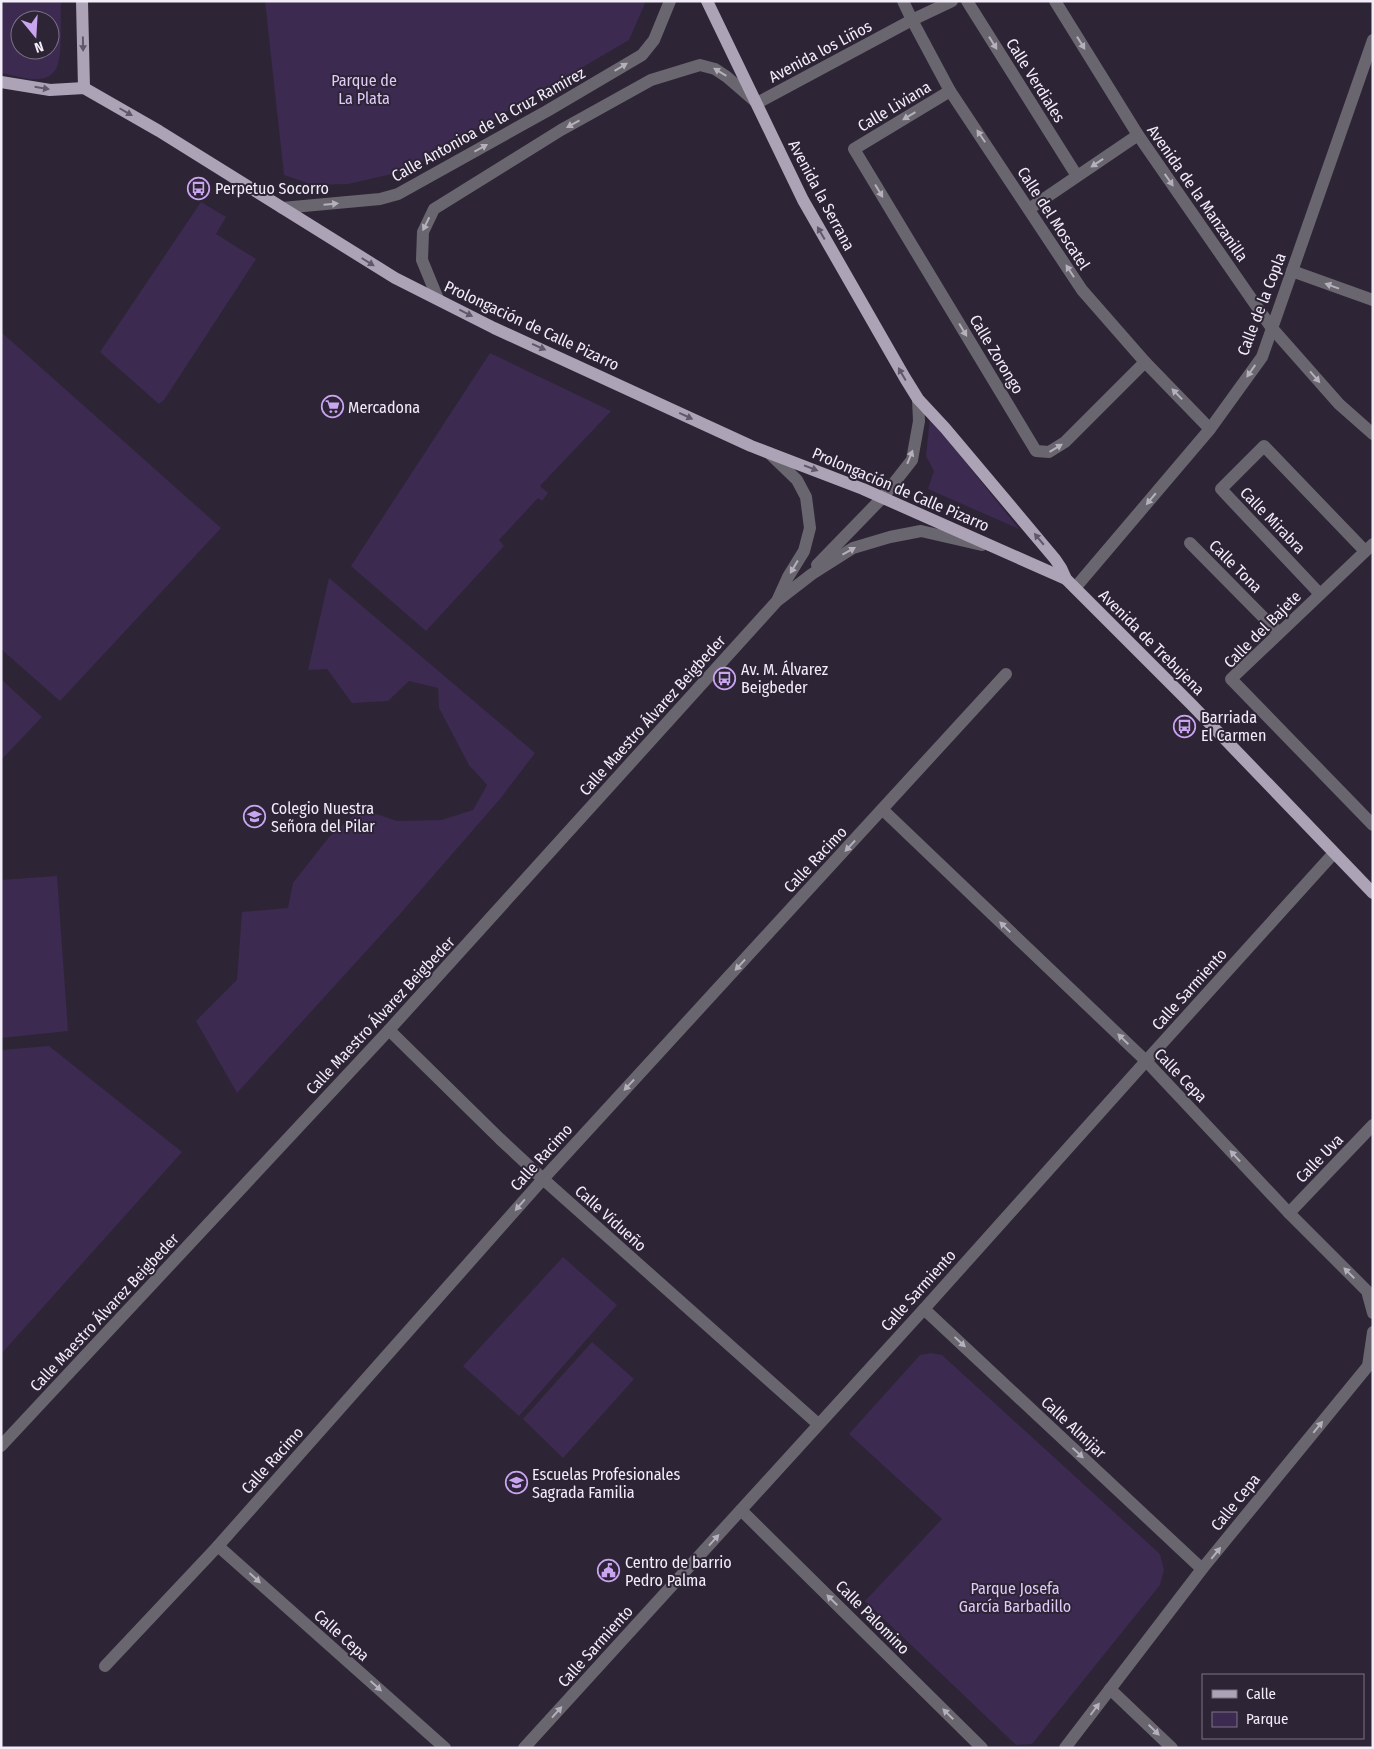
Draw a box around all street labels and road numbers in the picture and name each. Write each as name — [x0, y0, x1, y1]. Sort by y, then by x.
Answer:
street label: Avenida los Liños — [765, 16, 875, 87]
street label: Calle Verdiales — [1002, 35, 1069, 126]
street label: Calle Antonioa de la Cruz Ramirez — [388, 63, 588, 186]
street label: Calle Liviana — [854, 77, 934, 136]
street label: Avenida de la Manzanilla — [1143, 121, 1252, 265]
street label: Avenida la Serrana — [784, 137, 859, 254]
street label: Calle del Moscatel — [1013, 163, 1094, 273]
street label: Calle de la Copla — [1233, 250, 1290, 358]
street label: Prolongación de Calle Pizarro — [441, 277, 622, 374]
street label: Calle Zorongo — [966, 311, 1028, 397]
street label: Prolongación de Calle Pizarro — [809, 443, 992, 535]
street label: Calle Mirabra — [1236, 483, 1309, 558]
street label: Calle Tona — [1205, 536, 1266, 597]
street label: Avenida de Trebujena — [1095, 586, 1208, 699]
street label: Calle del Bajete — [1220, 587, 1305, 672]
street label: Calle Maestro Álvarez Beigbeder — [575, 631, 730, 799]
street label: Calle Racimo — [780, 822, 851, 896]
street label: Calle Maestro Álvarez Beigbeder — [302, 932, 459, 1098]
street label: Calle Sarmiento — [1148, 945, 1231, 1034]
street label: Calle Cepa — [1150, 1044, 1211, 1106]
street label: Calle Racimo — [506, 1120, 576, 1195]
street label: Calle Uva — [1292, 1130, 1347, 1186]
street label: Calle Vidueño — [571, 1181, 650, 1255]
street label: Calle Maestro Álvarez Beigbeder — [26, 1229, 183, 1395]
street label: Calle Sarmiento — [877, 1246, 960, 1335]
street label: Calle Almijar — [1037, 1392, 1110, 1463]
street label: Calle Racimo — [237, 1423, 307, 1498]
street label: Calle Cepa — [1207, 1470, 1264, 1535]
street label: Calle Palomino — [832, 1576, 914, 1658]
street label: Calle Sarmiento — [554, 1602, 637, 1691]
street label: Calle Cepa — [310, 1606, 373, 1665]

